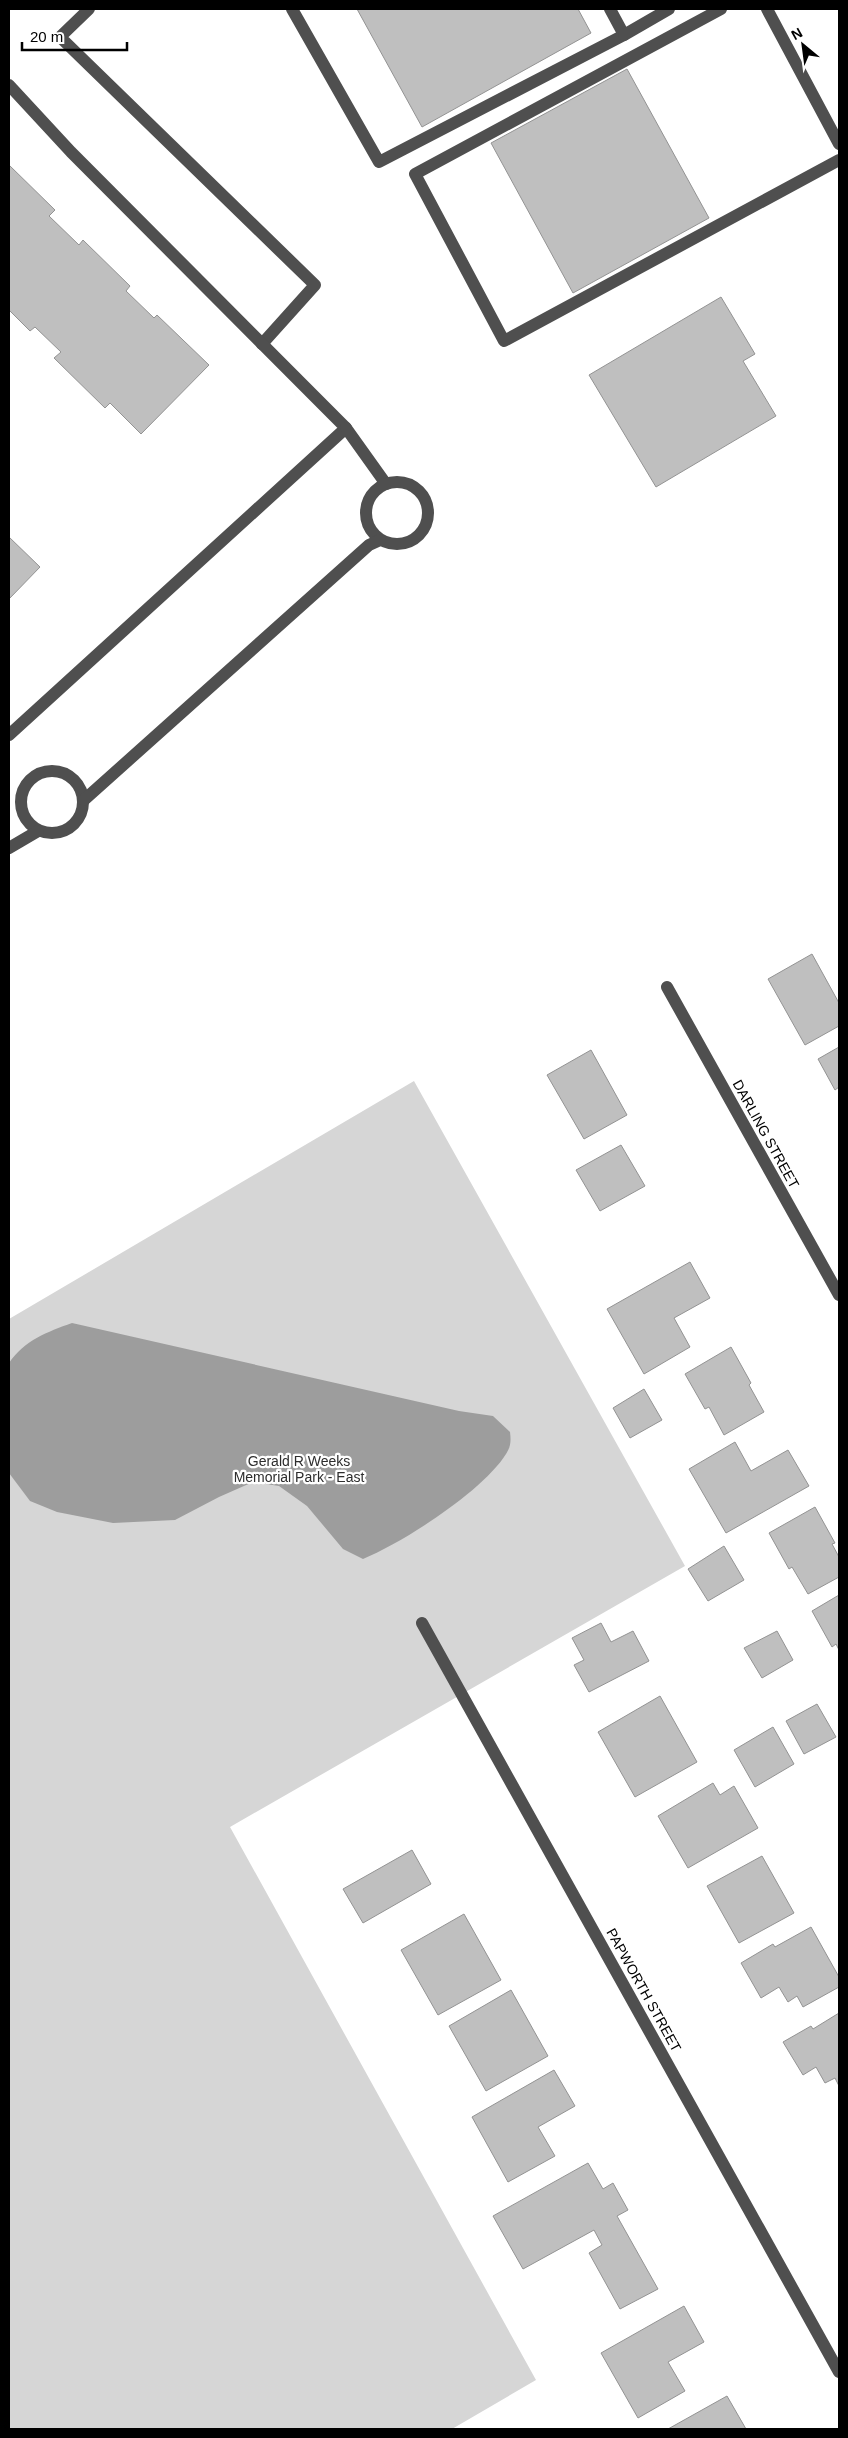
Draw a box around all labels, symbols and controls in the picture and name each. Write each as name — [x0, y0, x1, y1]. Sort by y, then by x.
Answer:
scale bar — [22, 20, 128, 52]
north arrow — [778, 20, 828, 70]
text: N — [788, 24, 805, 43]
text: 20 m — [30, 28, 63, 45]
street label: DARLING STREET — [730, 1077, 803, 1191]
park label: Gerald R Weeks Memorial Park - East — [234, 1453, 364, 1485]
street label: PAPWORTH STREET — [603, 1925, 685, 2055]

